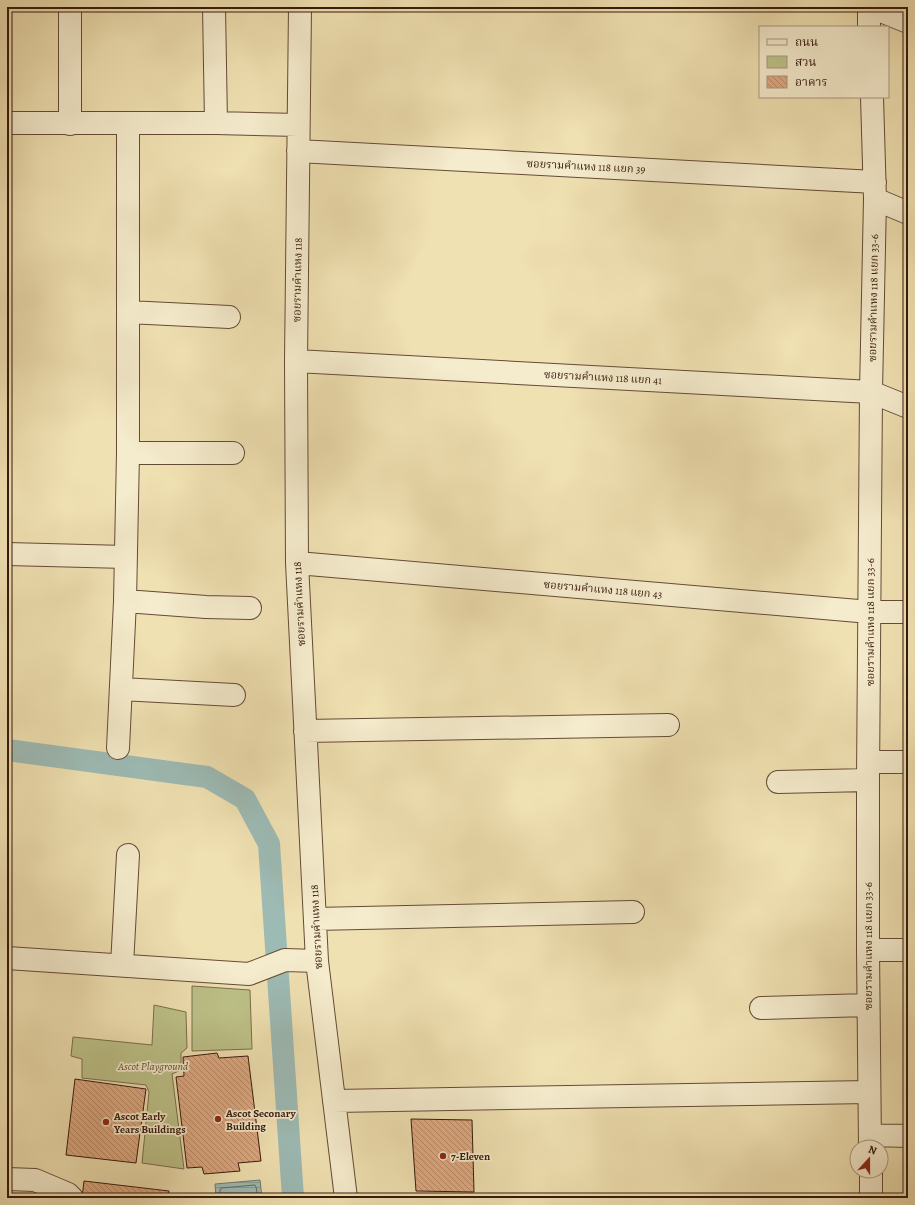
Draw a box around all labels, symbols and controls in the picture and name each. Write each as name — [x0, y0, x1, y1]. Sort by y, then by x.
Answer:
legend — [759, 26, 889, 98]
text: ถนน — [795, 34, 818, 50]
text: สวน — [795, 54, 817, 70]
text: อาคาร — [795, 74, 827, 90]
street label: ซอยรามคำแหง 118 แยก 39 — [526, 156, 646, 177]
street label: ซอยรามคำแหง 118 แยก 33-6 — [865, 234, 882, 362]
street label: ซอยรามคำแหง 118 — [289, 238, 306, 322]
street label: ซอยรามคำแหง 118 แยก 41 — [544, 367, 663, 388]
street label: ซอยรามคำแหง 118 แยก 33-6 — [863, 558, 878, 686]
street label: ซอยรามคำแหง 118 — [290, 561, 309, 647]
street label: ซอยรามคำแหง 118 แยก 43 — [543, 577, 663, 602]
street label: ซอยรามคำแหง 118 แยก 33-6 — [861, 882, 876, 1010]
street label: ซอยรามคำแหง 118 — [307, 884, 326, 970]
park label: Ascot Playground — [117, 1059, 188, 1074]
place label: Ascot Seconary Building — [225, 1106, 296, 1134]
place label: Ascot Early Years Buildings — [113, 1109, 186, 1137]
marker: Ascot Seconary Building — [213, 1114, 223, 1124]
marker: Ascot Early Years Buildings — [101, 1117, 111, 1127]
north arrow — [849, 1139, 889, 1179]
text: N — [866, 1142, 879, 1159]
place label: 7-Eleven — [451, 1149, 490, 1164]
marker: 7-Eleven — [438, 1151, 448, 1161]

